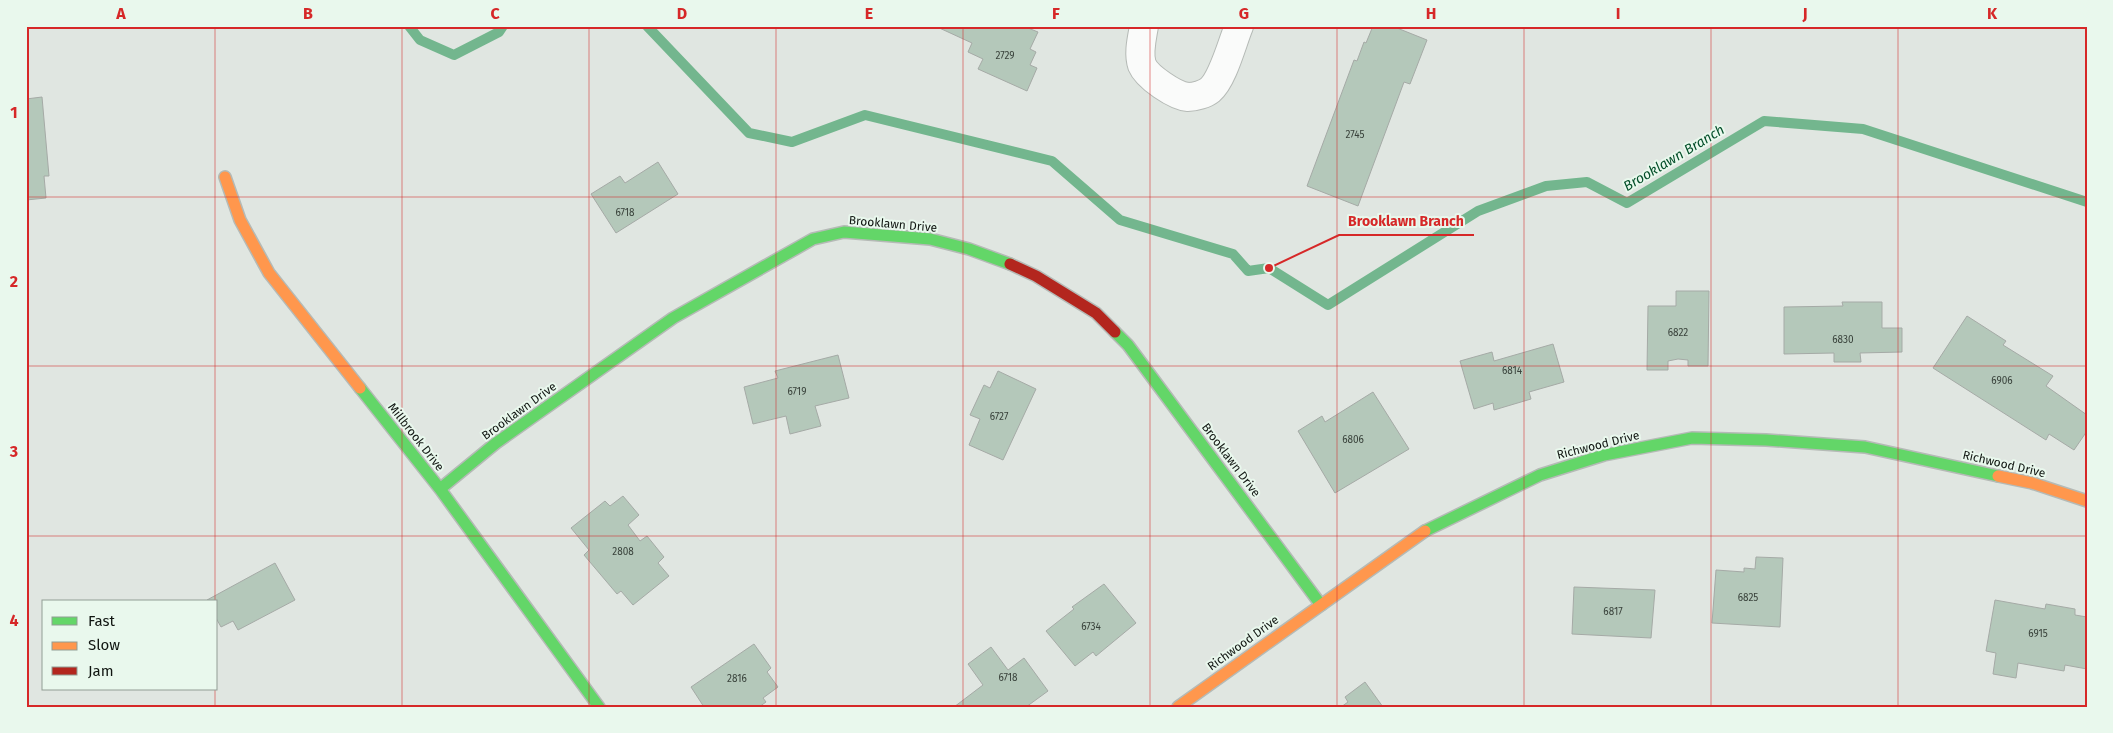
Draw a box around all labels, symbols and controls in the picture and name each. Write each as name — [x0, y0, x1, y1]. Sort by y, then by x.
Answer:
text: A — [115, 4, 126, 23]
text: B — [303, 4, 313, 23]
text: C — [490, 4, 500, 23]
text: D — [677, 4, 687, 23]
text: E — [865, 4, 873, 23]
text: F — [1052, 4, 1060, 23]
text: G — [1239, 4, 1249, 23]
text: H — [1426, 4, 1436, 23]
text: I — [1616, 4, 1620, 23]
text: J — [1801, 4, 1808, 23]
text: K — [1987, 4, 1998, 23]
house number: 2729 — [995, 50, 1015, 62]
text: 1 — [10, 103, 18, 122]
water label: Brooklawn Branch — [1620, 121, 1728, 195]
house number: 2745 — [1345, 129, 1365, 141]
callout: Brooklawn Branch — [1339, 206, 1474, 235]
house number: 6718 — [615, 207, 635, 219]
street label: Brooklawn Drive — [848, 213, 938, 235]
text: Brooklawn Branch — [1348, 213, 1464, 230]
text: 2 — [10, 272, 18, 291]
house number: 6822 — [1668, 327, 1688, 339]
house number: 6830 — [1832, 334, 1854, 346]
house number: 6814 — [1502, 365, 1523, 377]
house number: 6906 — [1991, 375, 2013, 387]
street label: Brooklawn Drive — [479, 379, 559, 443]
house number: 6719 — [788, 386, 806, 398]
street label: Millbrook Drive — [385, 400, 447, 474]
house number: 6727 — [990, 411, 1009, 423]
street label: Brooklawn Drive — [1199, 420, 1263, 500]
street label: Richwood Drive — [1555, 428, 1641, 462]
house number: 6806 — [1342, 434, 1364, 446]
text: 3 — [9, 442, 18, 461]
street label: Richwood Drive — [1961, 448, 2047, 480]
house number: 2808 — [612, 546, 634, 558]
house number: 6825 — [1738, 592, 1758, 604]
legend — [42, 600, 218, 690]
house number: 6817 — [1603, 606, 1623, 618]
text: 4 — [9, 611, 19, 630]
text: Fast — [88, 612, 115, 630]
street label: Richwood Drive — [1205, 612, 1281, 674]
house number: 6734 — [1081, 621, 1102, 633]
house number: 6915 — [2028, 628, 2048, 640]
text: Slow — [88, 636, 120, 654]
text: Jam — [88, 662, 114, 680]
house number: 6718 — [998, 672, 1018, 684]
house number: 2816 — [727, 673, 747, 685]

